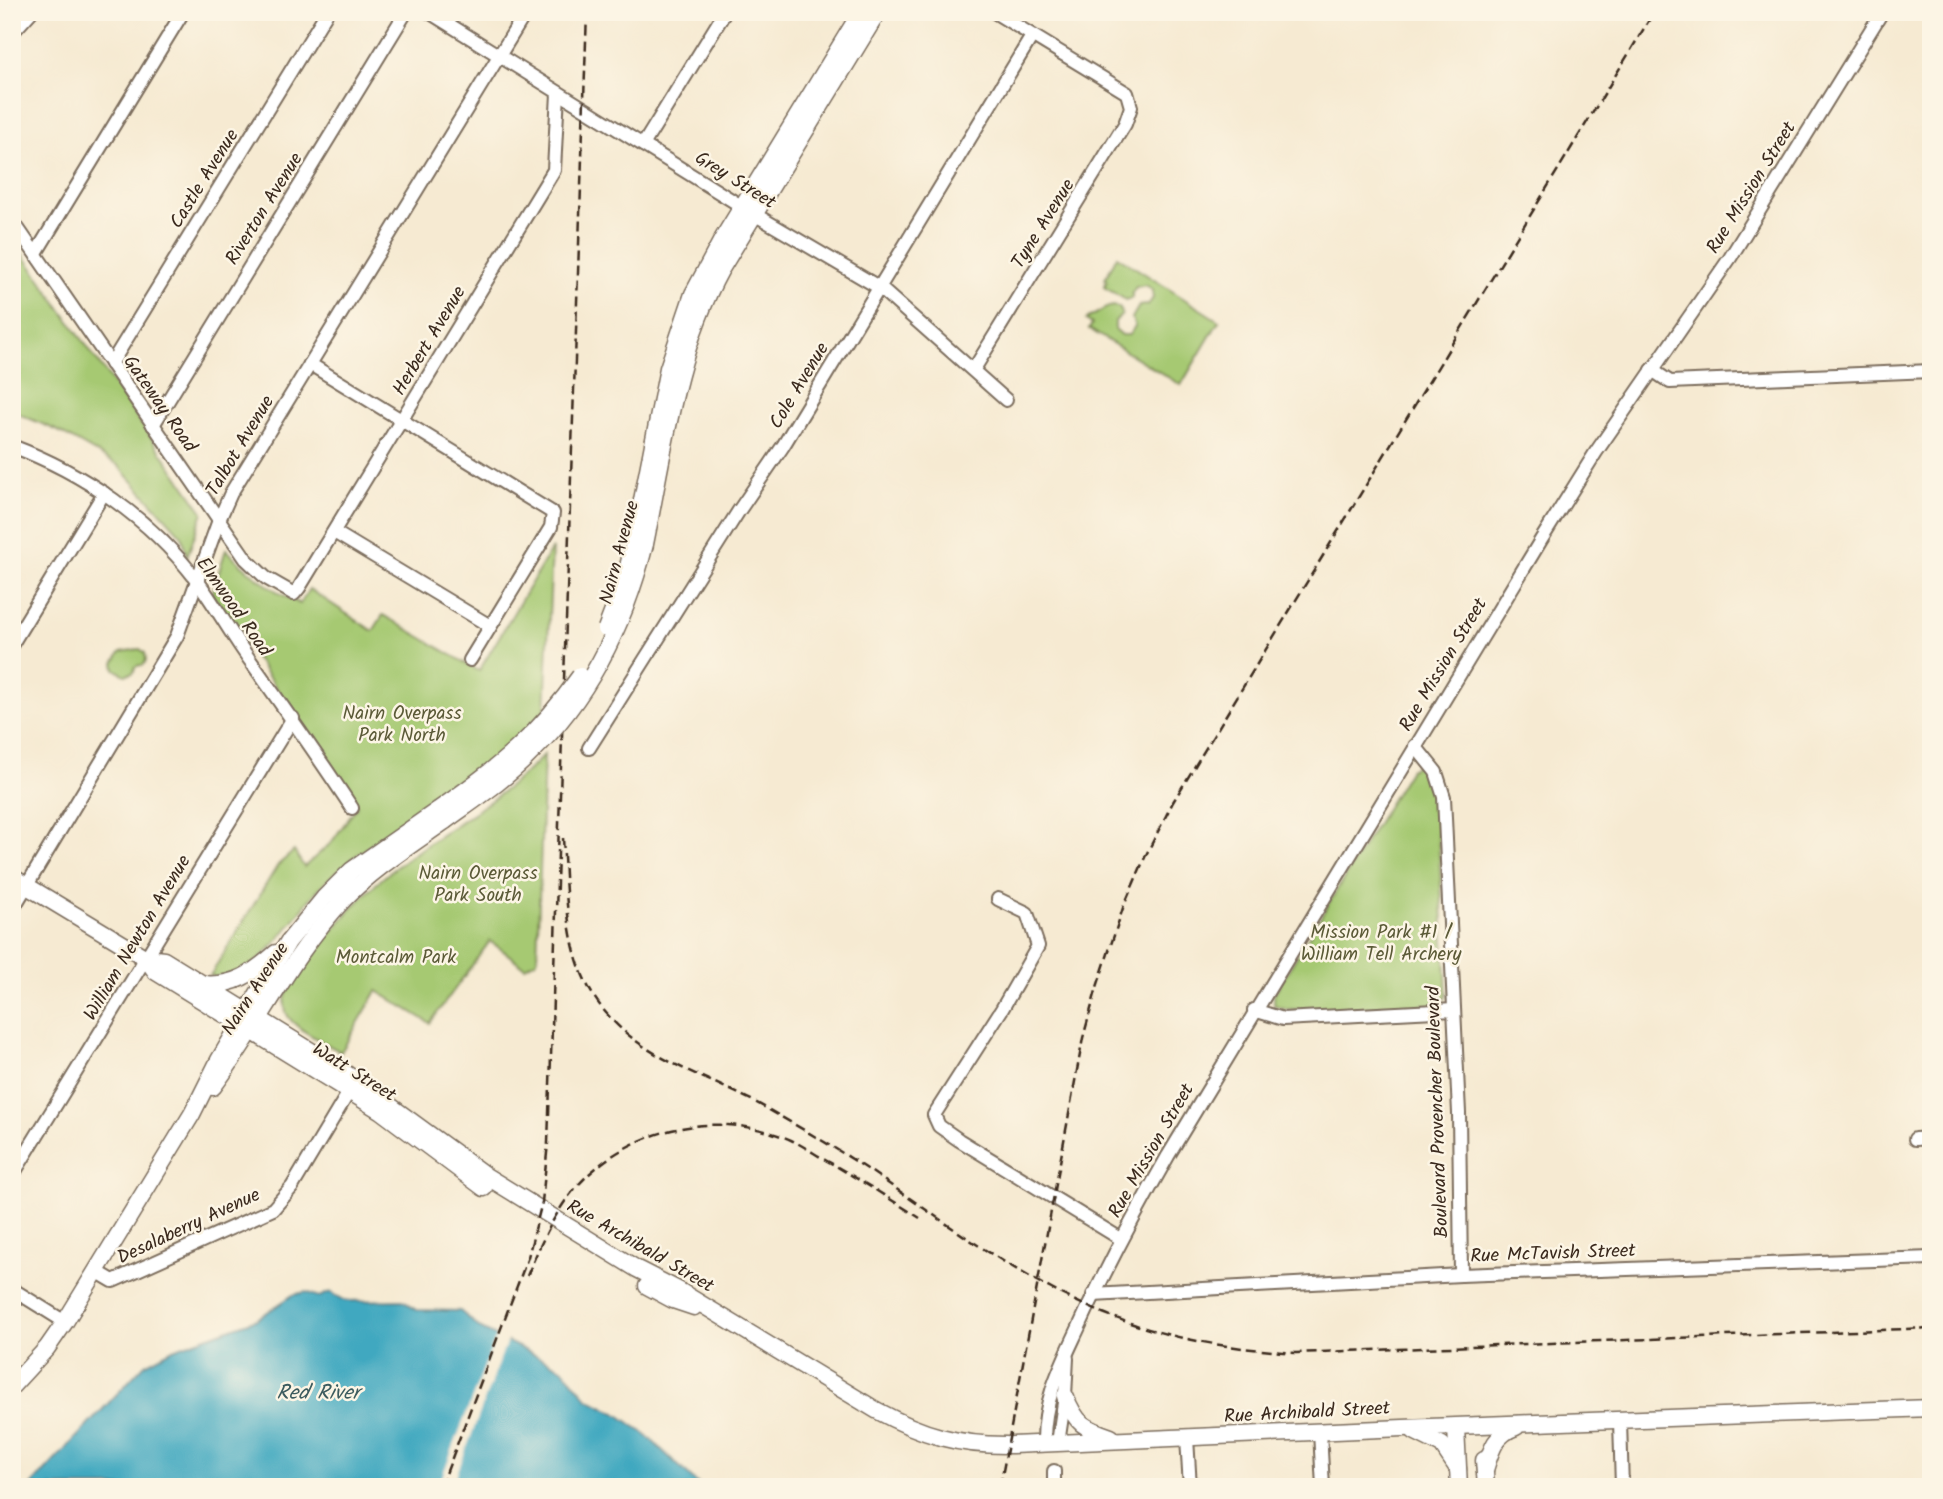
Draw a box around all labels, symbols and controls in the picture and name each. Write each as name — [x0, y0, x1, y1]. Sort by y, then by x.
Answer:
street label: Rue Mission Street — [1699, 115, 1805, 260]
street label: Castle Avenue — [162, 123, 247, 235]
street label: Grey Street — [688, 144, 782, 218]
street label: Riverton Avenue — [218, 146, 312, 271]
street label: Tyne Avenue — [1004, 173, 1083, 275]
street label: Herbert Avenue — [385, 280, 475, 402]
street label: Cole Avenue — [762, 336, 838, 435]
street label: Gateway Road — [115, 349, 204, 459]
street label: Talbot Avenue — [199, 389, 283, 502]
street label: Nairn Avenue — [592, 497, 648, 608]
street label: Elmwood Road — [188, 551, 279, 664]
street label: Rue Mission Street — [1392, 592, 1496, 738]
park label: Nairn Overpass Park North — [342, 699, 462, 751]
street label: William Newton Avenue — [76, 849, 199, 1027]
park label: Nairn Overpass Park South — [418, 859, 538, 911]
park label: Mission Park #1 / William Tell Archery — [1301, 918, 1462, 970]
street label: Nairn Avenue — [214, 936, 297, 1042]
park label: Montcalm Park — [336, 943, 456, 973]
street label: Boulevard Provencher Boulevard — [1419, 985, 1457, 1238]
street label: Watt Street — [306, 1035, 402, 1111]
street label: Rue Mission Street — [1101, 1077, 1203, 1224]
street label: Desalaberry Avenue — [112, 1180, 266, 1273]
street label: Rue Archibald Street — [561, 1192, 720, 1302]
street label: Rue McTavish Street — [1470, 1236, 1637, 1272]
water label: Red River — [276, 1377, 364, 1410]
street label: Rue Archibald Street — [1223, 1394, 1392, 1432]

